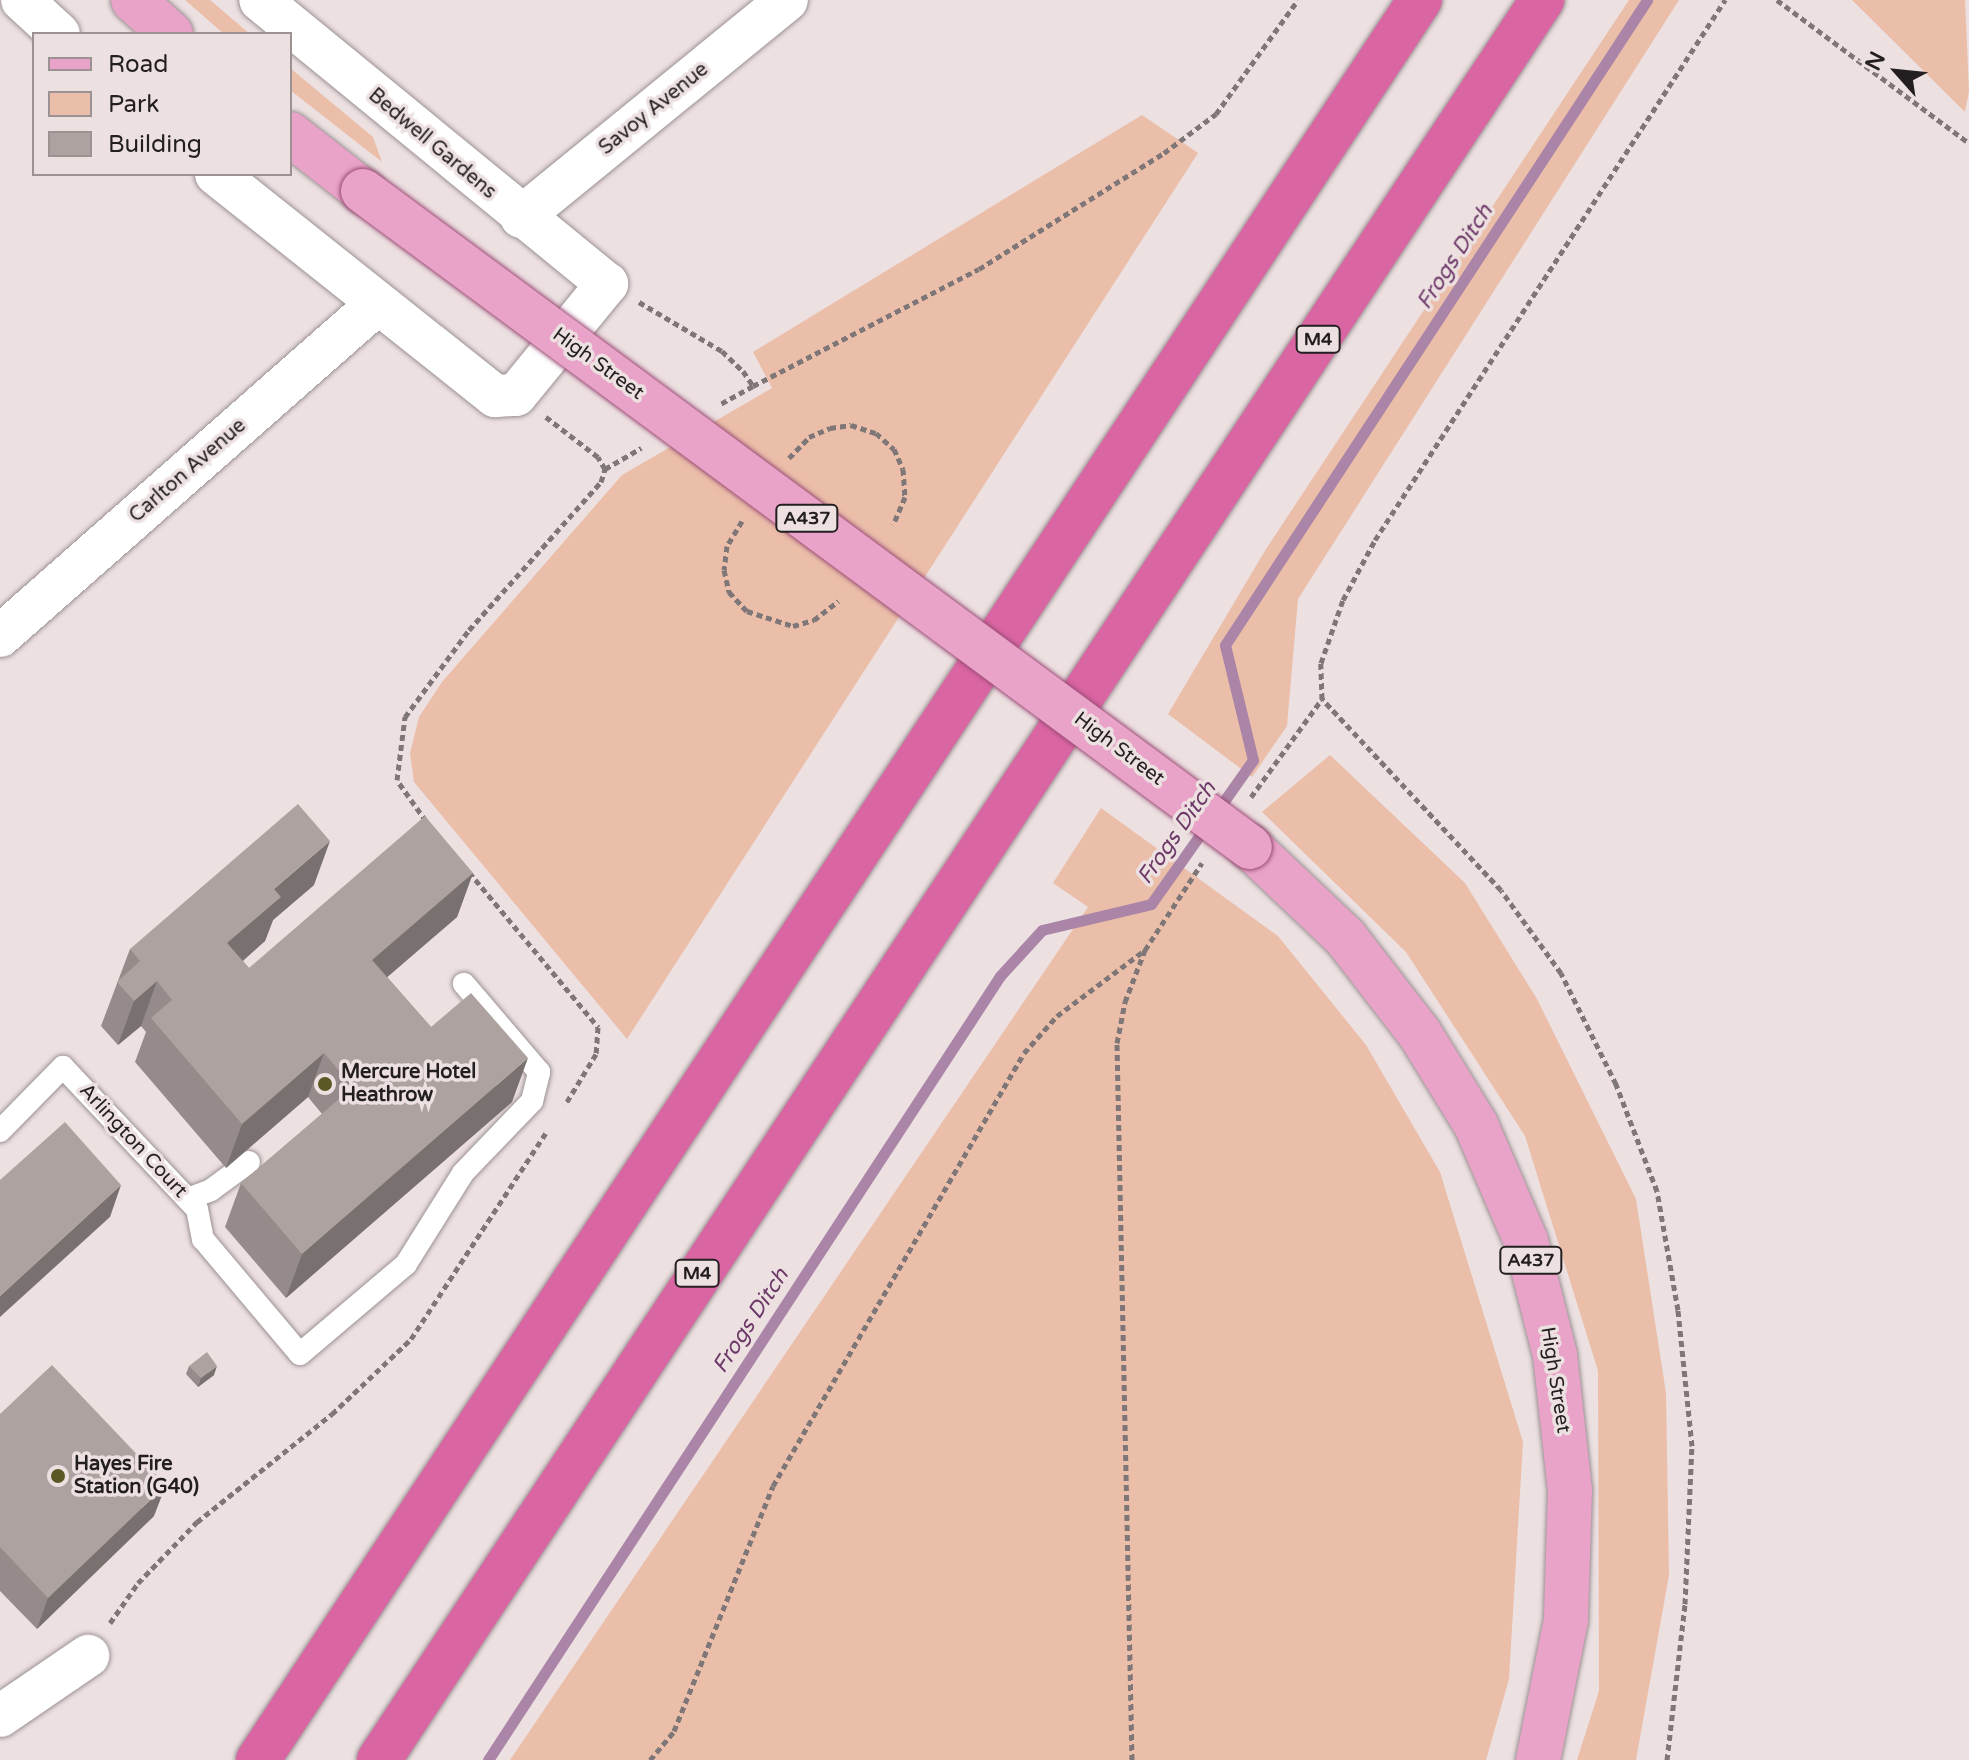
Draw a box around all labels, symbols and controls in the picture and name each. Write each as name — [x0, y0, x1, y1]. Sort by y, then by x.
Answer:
legend — [32, 32, 292, 176]
north arrow — [1857, 32, 1937, 112]
text: N — [1860, 47, 1891, 75]
text: Road — [108, 50, 168, 79]
street label: Savoy Avenue — [595, 58, 713, 160]
street label: Bedwell Gardens — [363, 84, 501, 204]
text: Park — [108, 90, 159, 119]
text: Building — [108, 130, 202, 159]
water label: Frogs Ditch — [1411, 200, 1499, 314]
street label: High Street — [548, 323, 648, 405]
road number: M4 — [1294, 325, 1342, 353]
street label: Carlton Avenue — [125, 414, 251, 528]
road number: A437 — [775, 504, 839, 532]
street label: High Street — [1069, 707, 1169, 791]
water label: Frogs Ditch — [1132, 776, 1222, 890]
place label: Mercure Hotel Heathrow — [341, 1060, 476, 1107]
marker: Mercure Hotel Heathrow — [316, 1075, 334, 1093]
street label: Arlington Court — [74, 1079, 192, 1203]
road number: A437 — [1499, 1246, 1563, 1274]
road number: M4 — [673, 1259, 721, 1287]
water label: Frogs Ditch — [707, 1264, 795, 1378]
street label: High Street — [1535, 1325, 1575, 1435]
place label: Hayes Fire Station (G40) — [74, 1452, 199, 1499]
marker: Hayes Fire Station (G40) — [49, 1467, 67, 1485]

